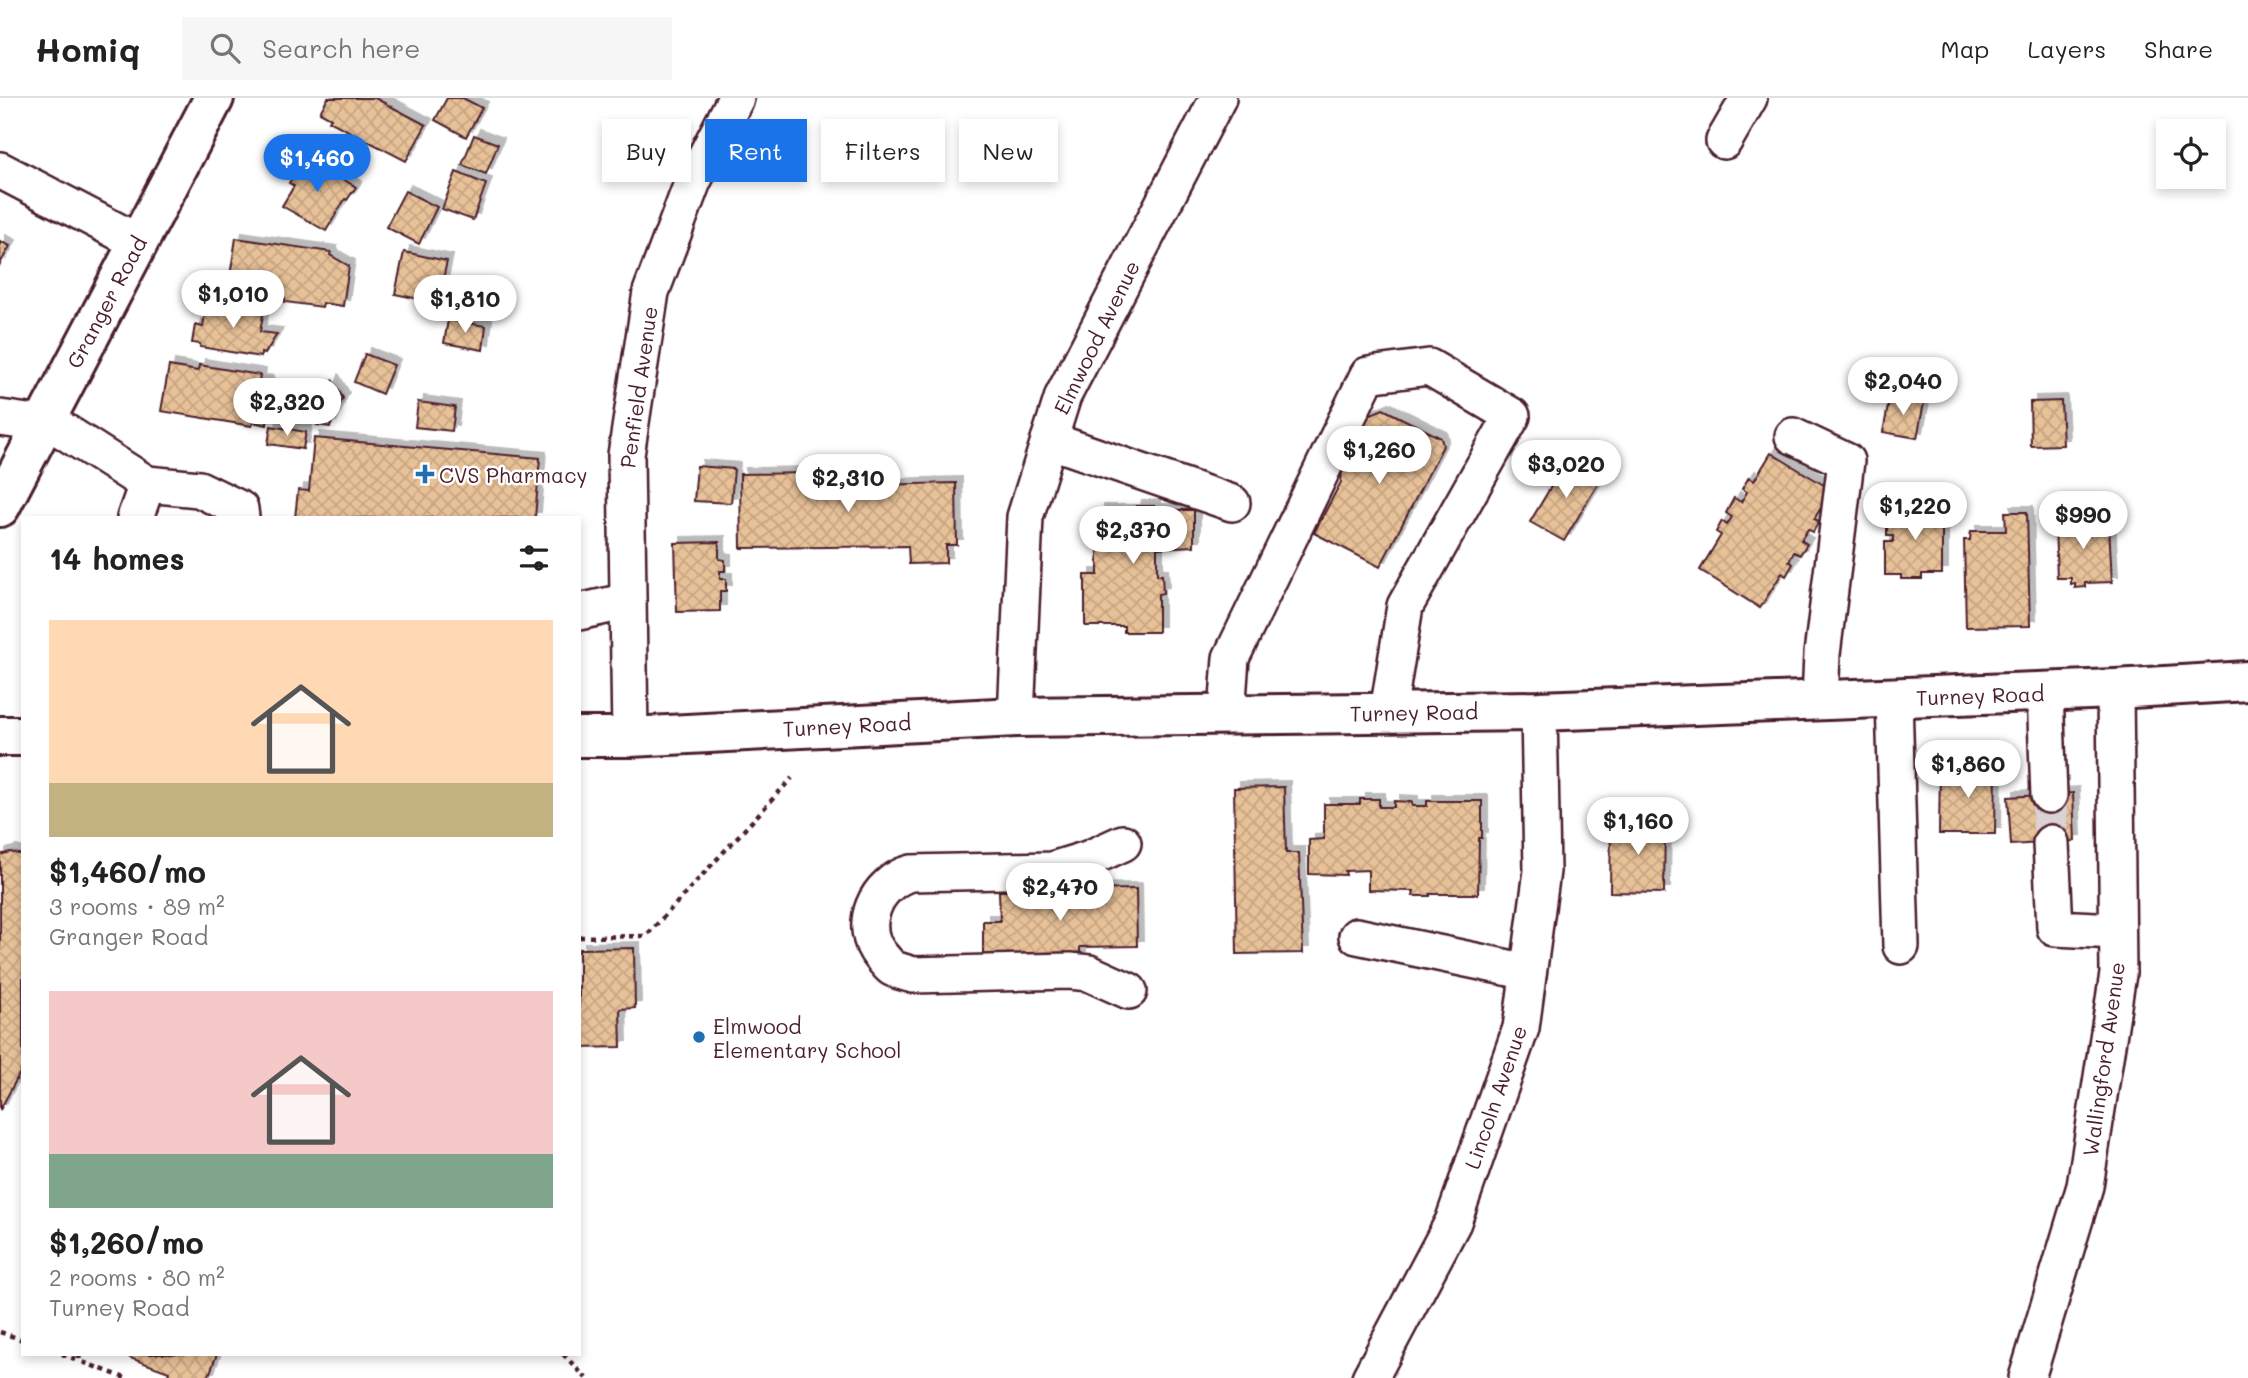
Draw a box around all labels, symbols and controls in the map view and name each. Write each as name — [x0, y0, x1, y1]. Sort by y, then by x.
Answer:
search box — [182, 17, 672, 80]
text: Homiq — [35, 27, 140, 70]
icon: search — [206, 29, 244, 67]
text: Search here — [262, 31, 420, 65]
text: Map — [1941, 33, 1989, 64]
text: Layers — [2027, 33, 2106, 64]
text: Share — [2144, 33, 2213, 64]
chip: Buy — [602, 119, 691, 182]
chip: Rent — [705, 119, 807, 182]
chip: Filters — [821, 119, 945, 182]
chip: New — [959, 119, 1058, 182]
map controls — [2156, 119, 2226, 189]
button: locate — [2156, 119, 2226, 189]
pin: $1,460 — [260, 134, 374, 194]
text: $1,460 — [280, 142, 354, 172]
street label: Granger Road — [60, 231, 152, 373]
street label: Elmwood Avenue — [1047, 256, 1145, 418]
pin: $1,010 — [176, 271, 290, 330]
pin: $1,810 — [408, 275, 522, 335]
text: $1,010 — [197, 278, 269, 308]
text: $1,810 — [430, 283, 500, 313]
street label: Penfield Avenue — [613, 304, 663, 470]
pin: $2,040 — [1846, 358, 1960, 417]
text: $2,040 — [1864, 365, 1942, 395]
pin: $2,320 — [230, 378, 344, 438]
text: $2,320 — [249, 386, 325, 416]
pin: $1,260 — [1322, 426, 1436, 486]
text: $1,260 — [1342, 434, 1416, 464]
pin: $3,020 — [1509, 440, 1623, 500]
text: $3,020 — [1527, 448, 1605, 478]
pin: $2,310 — [791, 454, 905, 514]
place label: CVS Pharmacy — [439, 461, 587, 488]
text: $2,310 — [812, 462, 884, 492]
marker: CVS Pharmacy — [417, 466, 433, 482]
pin: $1,220 — [1858, 482, 1972, 542]
text: $1,220 — [1879, 490, 1951, 520]
pin: $990 — [2042, 491, 2124, 551]
text: $990 — [2055, 499, 2111, 529]
pin: $2,370 — [1076, 506, 1190, 566]
text: $2,370 — [1095, 514, 1171, 544]
text: 14 homes — [49, 538, 185, 578]
icon: filters — [515, 539, 553, 577]
icon: home — [238, 666, 364, 792]
street label: Turney Road — [1915, 679, 2045, 711]
street label: Turney Road — [1350, 697, 1478, 727]
street label: Turney Road — [782, 708, 912, 742]
pin: $1,860 — [1911, 740, 2025, 800]
text: $1,860 — [1931, 748, 2005, 778]
pin: $1,160 — [1581, 798, 1695, 857]
text: $1,160 — [1603, 805, 1673, 835]
text: $1,460/mo — [49, 851, 206, 891]
pin: $2,470 — [1003, 864, 1117, 923]
text: $2,470 — [1022, 871, 1098, 901]
text: 3 rooms · 89 m² — [49, 891, 225, 921]
text: Granger Road — [49, 921, 208, 951]
street label: Wallingford Avenue — [2076, 960, 2130, 1158]
place label: Elmwood Elementary School — [713, 1012, 901, 1063]
street label: Lincoln Avenue — [1458, 1022, 1532, 1172]
marker: Elmwood Elementary School — [691, 1029, 707, 1045]
icon: home — [238, 1037, 364, 1163]
text: $1,260/mo — [49, 1222, 204, 1262]
text: 2 rooms · 80 m² — [49, 1262, 225, 1292]
text: Turney Road — [49, 1292, 190, 1322]

